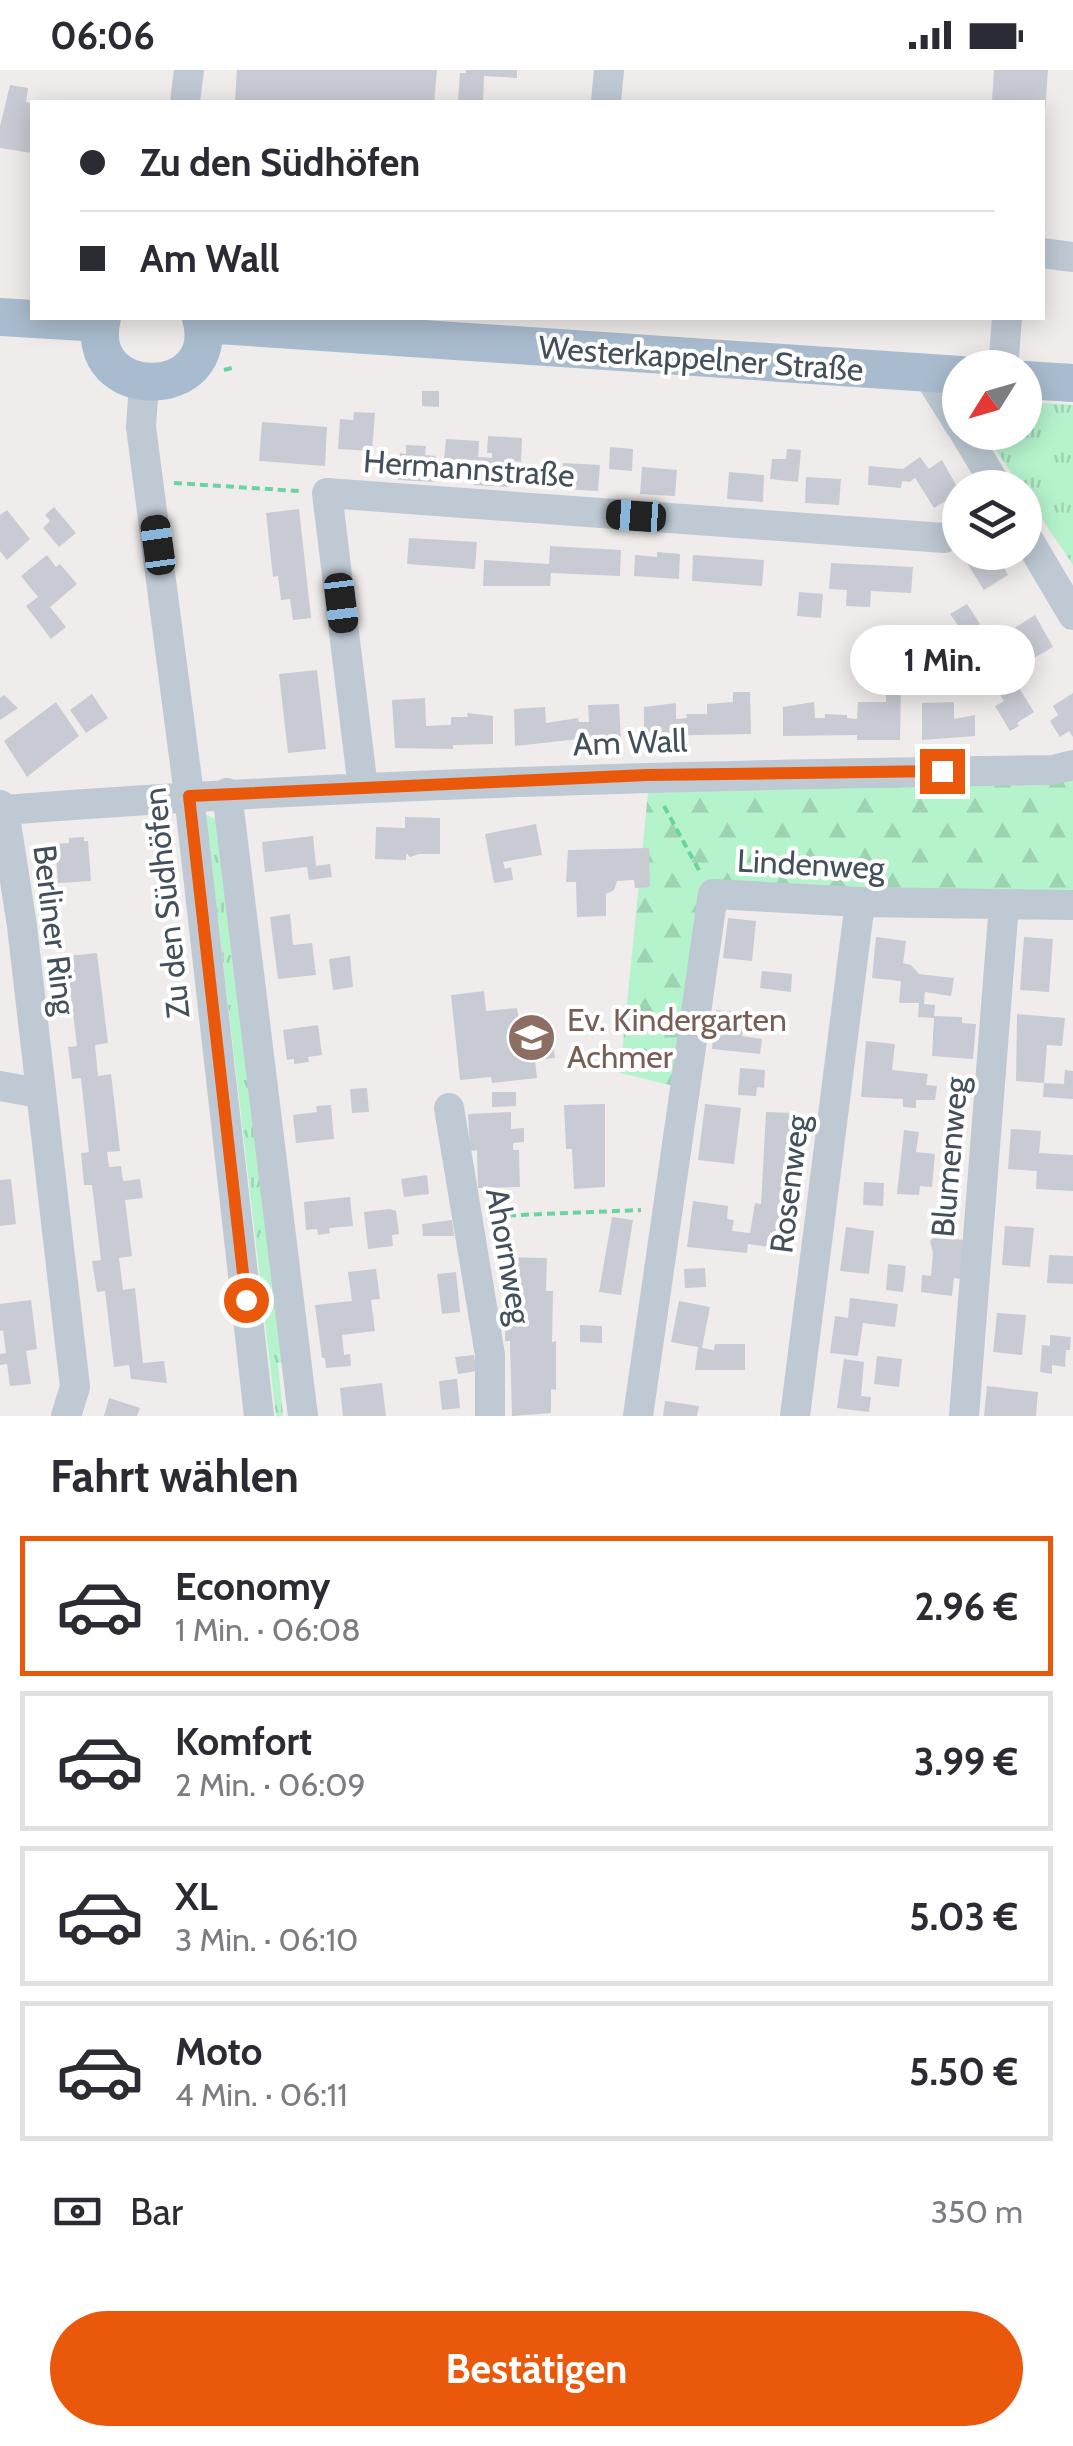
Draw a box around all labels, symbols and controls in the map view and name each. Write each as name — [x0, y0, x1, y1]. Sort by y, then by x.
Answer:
text: 06:06 — [50, 12, 155, 59]
text: Zu den Südhöfen — [140, 139, 420, 186]
text: Am Wall — [140, 235, 279, 282]
street label: Westerkappelner Straße — [537, 327, 865, 389]
north arrow — [942, 350, 1042, 450]
map controls — [942, 350, 1042, 570]
street label: Hermannstraße — [362, 441, 576, 495]
button: layers — [942, 470, 1042, 570]
car — [605, 499, 667, 533]
car — [139, 513, 177, 577]
car — [322, 571, 360, 635]
callout: 1 Min. — [850, 626, 1034, 696]
text: 1 Min. — [904, 640, 981, 679]
street label: Am Wall — [572, 720, 688, 763]
route end — [920, 749, 965, 794]
street label: Zu den Südhöfen — [134, 786, 198, 1020]
street label: Lindenweg — [736, 841, 887, 887]
street label: Berliner Ring — [25, 843, 85, 1018]
place label: Ev. Kindergarten Achmer — [567, 1000, 787, 1076]
school or university icon: Ev. Kindergarten Achmer — [506, 1011, 558, 1063]
street label: Blumenweg — [923, 1074, 976, 1239]
street label: Rosenweg — [761, 1112, 817, 1255]
street label: Ahornweg — [478, 1185, 540, 1328]
route start — [224, 1278, 269, 1323]
text: Fahrt wählen — [50, 1449, 299, 1503]
icon: car — [55, 1561, 145, 1651]
text: Economy — [175, 1563, 330, 1610]
text: 2.96 € — [914, 1583, 1018, 1630]
text: 1 Min. · 06:08 — [175, 1610, 361, 1649]
icon: car — [55, 1716, 145, 1806]
text: Komfort — [175, 1718, 312, 1765]
text: 3.99 € — [914, 1738, 1018, 1785]
text: 2 Min. · 06:09 — [175, 1765, 366, 1804]
icon: car — [55, 1871, 145, 1961]
text: XL — [175, 1873, 218, 1920]
text: 5.03 € — [909, 1893, 1018, 1940]
text: 3 Min. · 06:10 — [175, 1920, 358, 1959]
icon: car — [55, 2026, 145, 2116]
text: Moto — [175, 2028, 262, 2075]
text: 5.50 € — [909, 2048, 1018, 2095]
text: 4 Min. · 06:11 — [175, 2075, 348, 2114]
icon: cash — [50, 2184, 105, 2239]
text: Bar — [130, 2188, 183, 2235]
text: 350 m — [931, 2192, 1023, 2231]
button: Bestätigen — [50, 2311, 1023, 2426]

